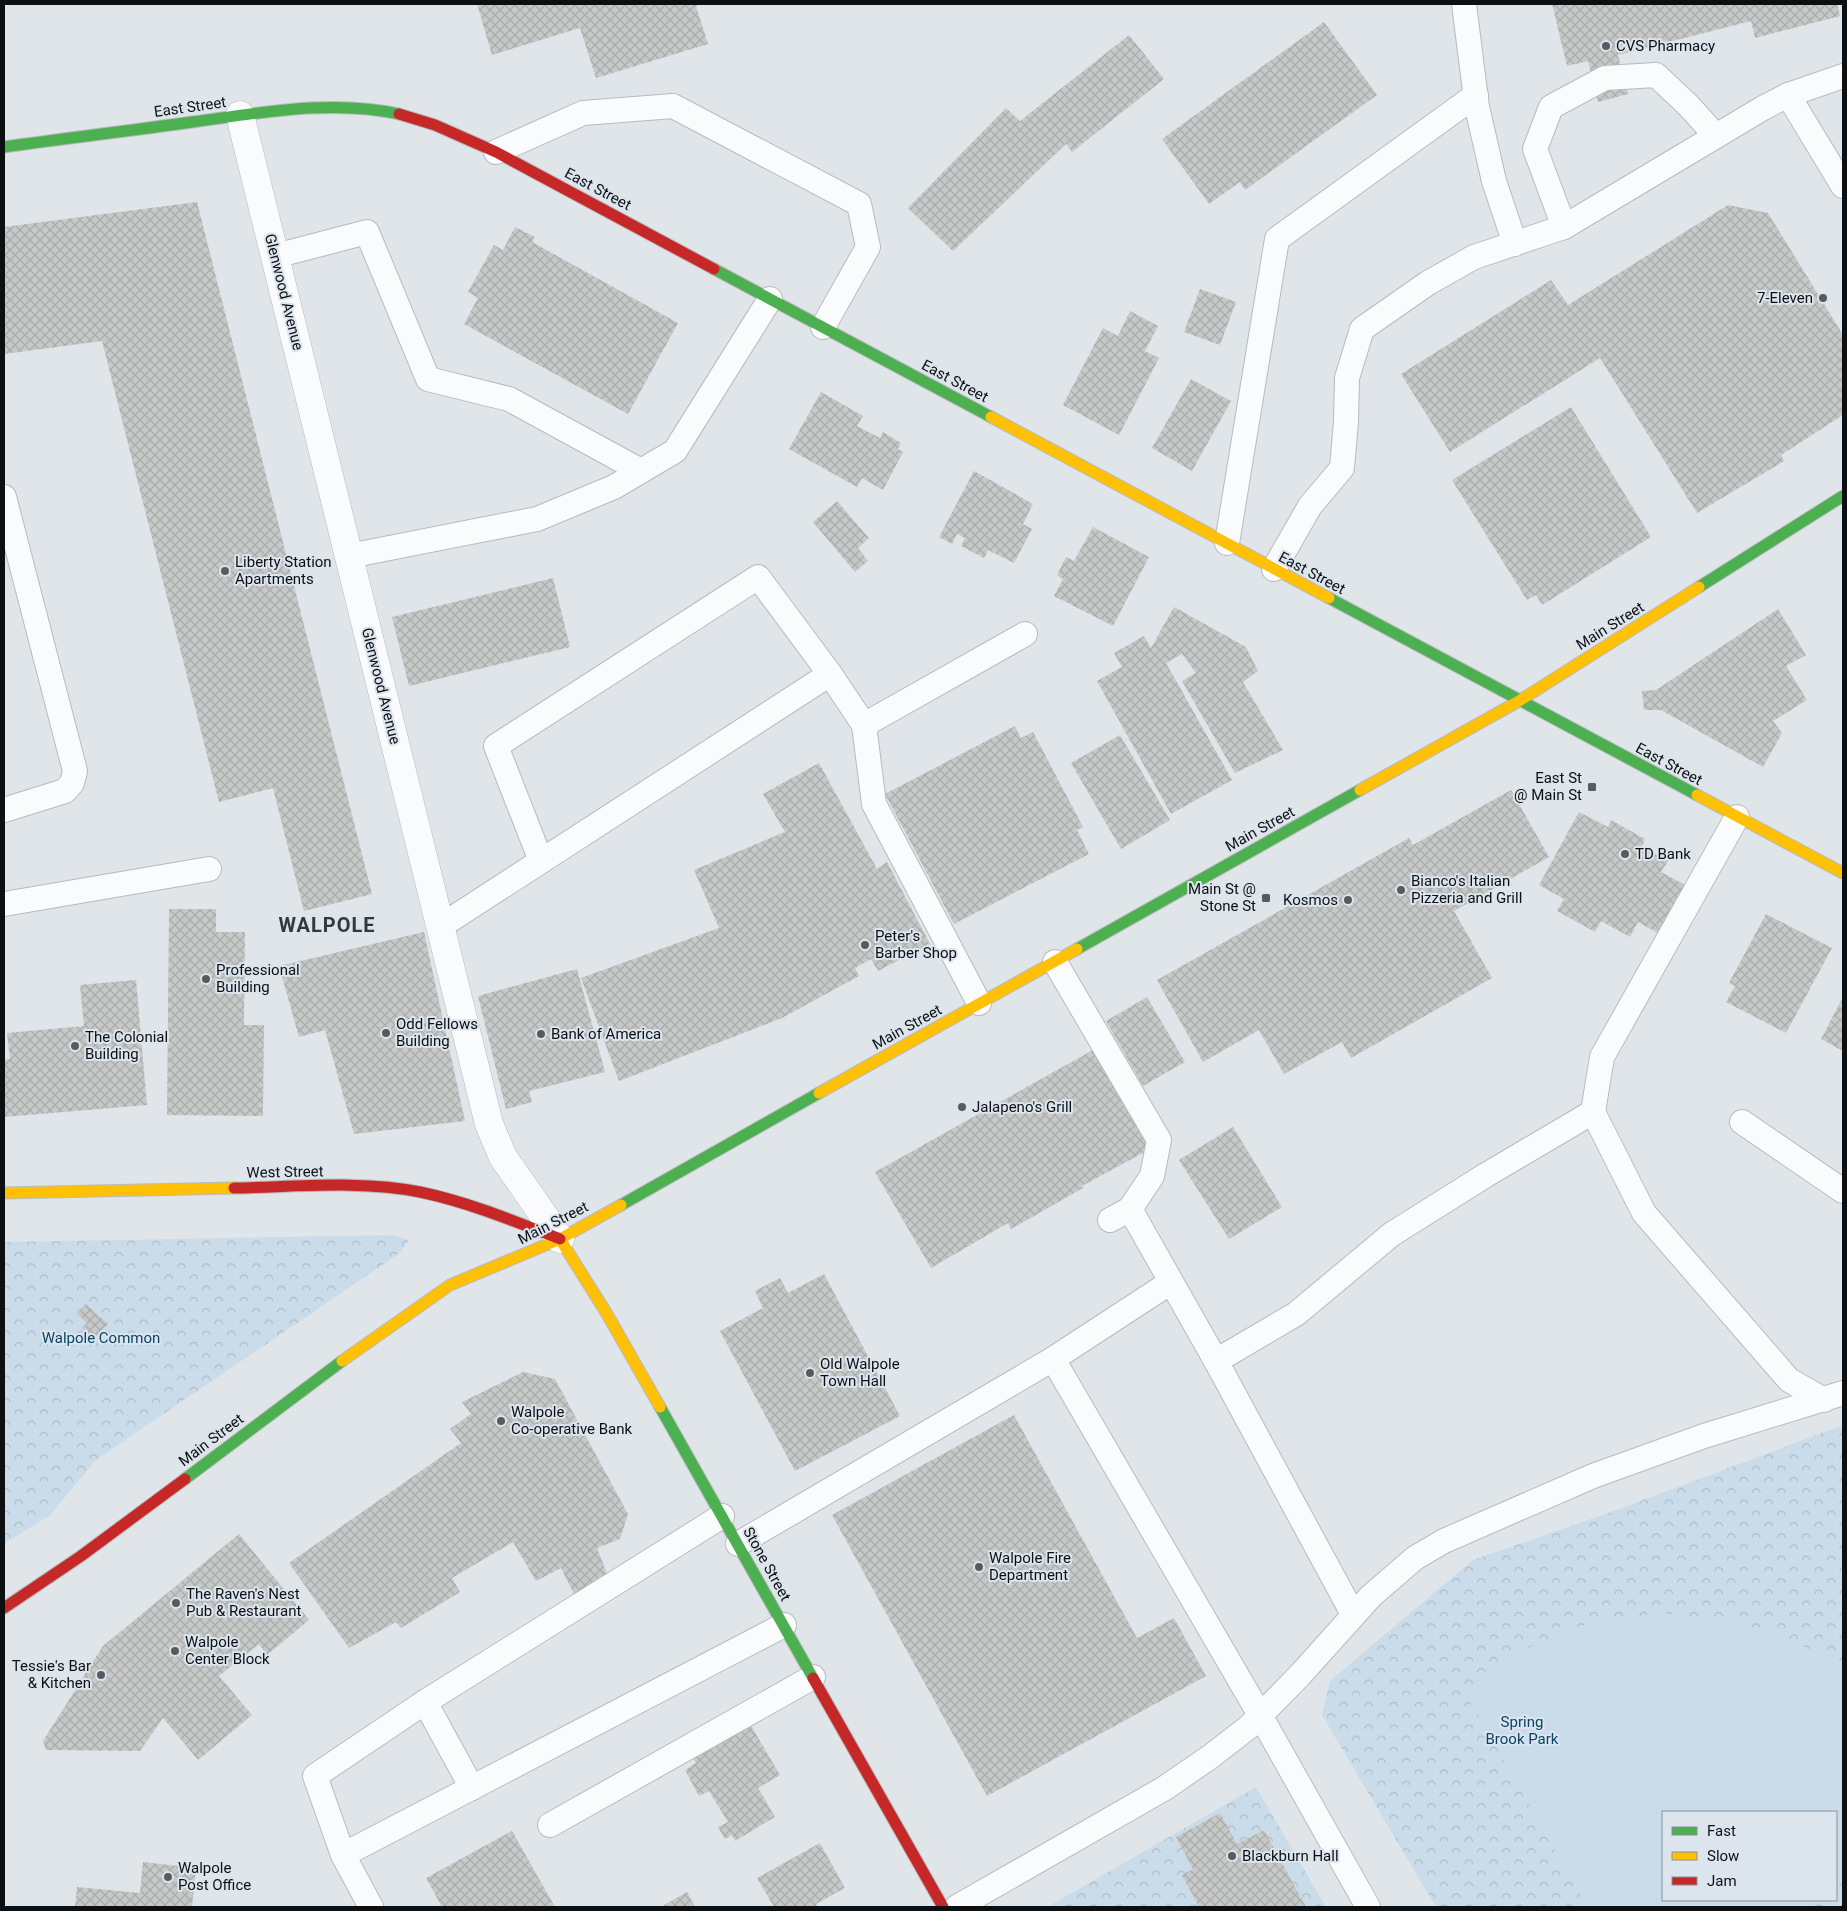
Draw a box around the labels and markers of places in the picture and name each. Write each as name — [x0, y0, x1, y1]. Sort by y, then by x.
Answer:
place label: CVS Pharmacy — [1616, 37, 1715, 55]
marker: CVS Pharmacy — [1600, 40, 1612, 52]
place label: 7-Eleven — [1757, 289, 1813, 307]
marker: 7-Eleven — [1817, 292, 1829, 304]
place label: Liberty Station Apartments — [235, 553, 332, 588]
marker: Liberty Station Apartments — [219, 565, 231, 577]
place label: East St @ Main St — [1514, 769, 1582, 804]
marker: East St @ Main St — [1586, 781, 1598, 793]
place label: TD Bank — [1635, 845, 1691, 863]
marker: TD Bank — [1619, 848, 1631, 860]
place label: Bianco's Italian Pizzeria and Grill — [1411, 872, 1522, 907]
place label: Main St @ Stone St — [1188, 880, 1256, 915]
marker: Bianco's Italian Pizzeria and Grill — [1395, 884, 1407, 896]
place label: Kosmos — [1283, 891, 1338, 909]
marker: Main St @ Stone St — [1260, 892, 1272, 904]
marker: Kosmos — [1342, 894, 1354, 906]
place label: Peter's Barber Shop — [875, 927, 957, 962]
marker: Peter's Barber Shop — [859, 939, 871, 951]
place label: Professional Building — [216, 961, 300, 996]
marker: Professional Building — [200, 973, 212, 985]
place label: Odd Fellows Building — [396, 1015, 478, 1050]
place label: Bank of America — [551, 1025, 661, 1043]
marker: Odd Fellows Building — [380, 1027, 392, 1039]
place label: The Colonial Building — [85, 1028, 168, 1063]
marker: Bank of America — [535, 1028, 547, 1040]
marker: The Colonial Building — [69, 1040, 81, 1052]
place label: Jalapeno's Grill — [972, 1098, 1072, 1116]
marker: Jalapeno's Grill — [956, 1101, 968, 1113]
place label: Old Walpole Town Hall — [820, 1355, 900, 1390]
marker: Old Walpole Town Hall — [804, 1367, 816, 1379]
place label: Walpole Co-operative Bank — [511, 1403, 633, 1438]
marker: Walpole Co-operative Bank — [495, 1415, 507, 1427]
place label: Walpole Fire Department — [989, 1549, 1071, 1584]
marker: Walpole Fire Department — [973, 1561, 985, 1573]
place label: The Raven's Nest Pub & Restaurant — [186, 1585, 301, 1620]
marker: The Raven's Nest Pub & Restaurant — [170, 1597, 182, 1609]
place label: Walpole Center Block — [185, 1633, 270, 1668]
marker: Walpole Center Block — [169, 1645, 181, 1657]
place label: Tessie's Bar & Kitchen — [12, 1657, 91, 1692]
marker: Tessie's Bar & Kitchen — [95, 1669, 107, 1681]
place label: Blackburn Hall — [1242, 1847, 1339, 1865]
marker: Blackburn Hall — [1226, 1850, 1238, 1862]
place label: Walpole Post Office — [178, 1859, 251, 1894]
marker: Walpole Post Office — [162, 1871, 174, 1883]

